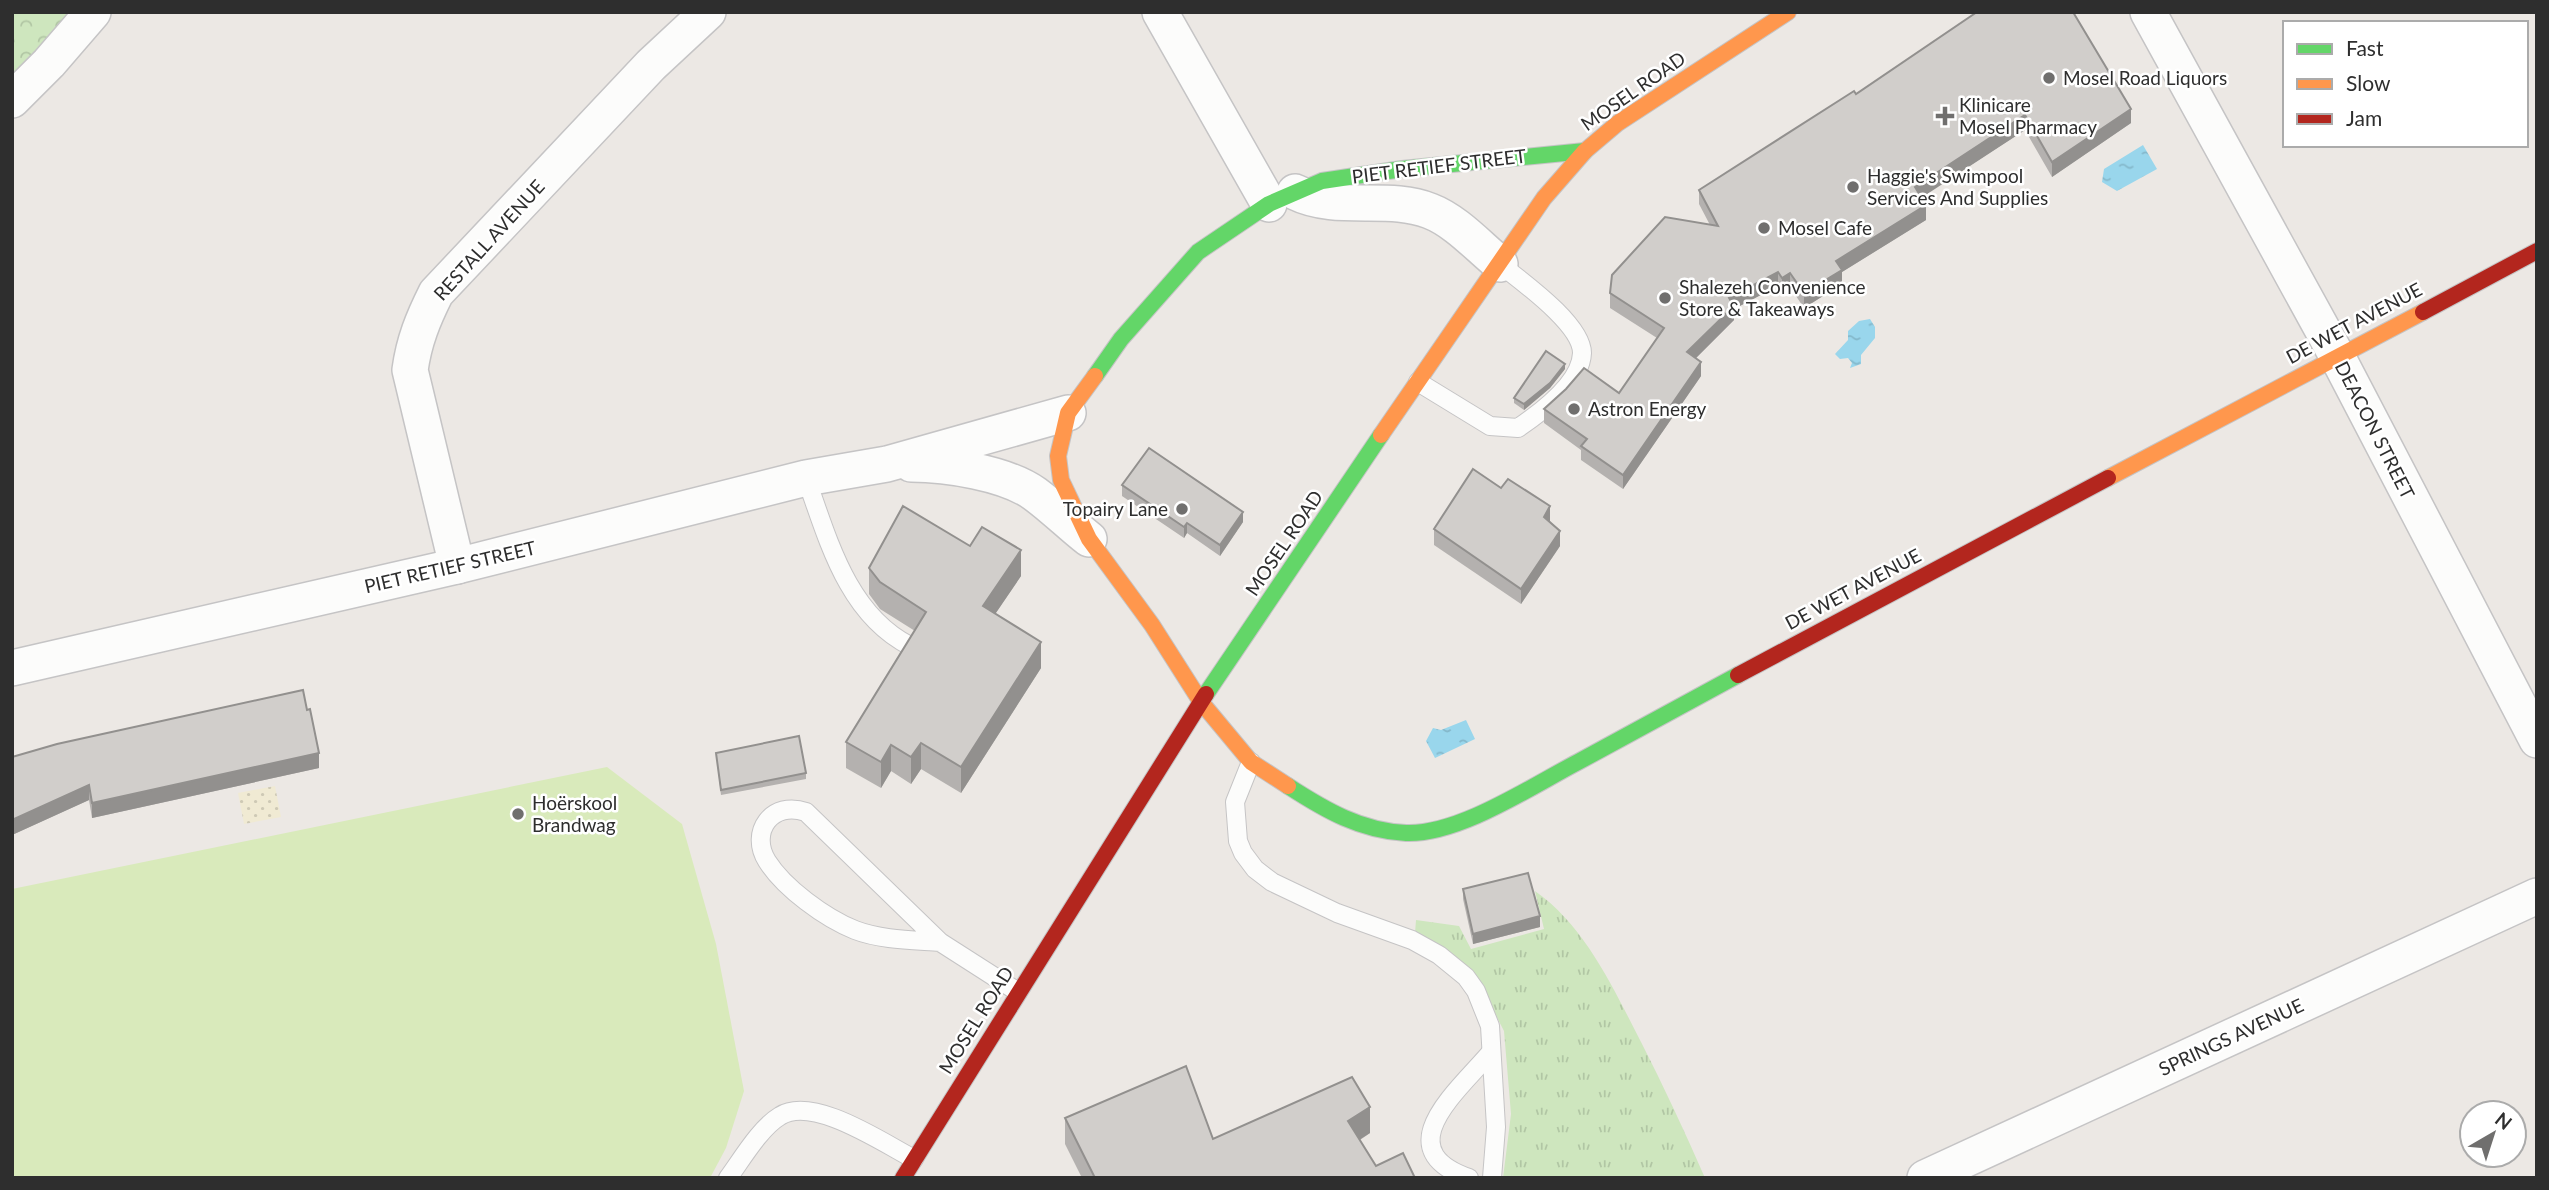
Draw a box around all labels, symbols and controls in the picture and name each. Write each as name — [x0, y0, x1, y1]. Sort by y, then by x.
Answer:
legend — [2283, 21, 2528, 147]
text: Fast — [2346, 35, 2384, 60]
street label: MOSEL ROAD — [1576, 46, 1689, 135]
place label: Mosel Road Liquors — [2063, 66, 2227, 89]
marker: Mosel Road Liquors — [2041, 70, 2057, 86]
text: Slow — [2346, 70, 2391, 95]
place label: Klinicare Mosel Pharmacy — [1959, 93, 2097, 138]
text: Jam — [2346, 105, 2382, 130]
marker: Klinicare Mosel Pharmacy — [1937, 108, 1953, 124]
street label: PIET RETIEF STREET — [1351, 143, 1527, 188]
place label: Haggie's Swimpool Services And Supplies — [1867, 164, 2048, 209]
street label: RESTALL AVENUE — [428, 175, 549, 305]
marker: Haggie's Swimpool Services And Supplies — [1845, 179, 1861, 195]
place label: Mosel Cafe — [1778, 216, 1872, 239]
marker: Mosel Cafe — [1756, 220, 1772, 236]
place label: Shalezeh Convenience Store & Takeaways — [1679, 275, 1866, 320]
street label: DE WET AVENUE — [2282, 277, 2426, 368]
marker: Shalezeh Convenience Store & Takeaways — [1657, 290, 1673, 306]
street label: DEACON STREET — [2331, 357, 2420, 503]
place label: Astron Energy — [1588, 397, 1707, 420]
marker: Astron Energy — [1566, 401, 1582, 417]
street label: MOSEL ROAD — [1240, 486, 1327, 600]
place label: Topairy Lane — [1063, 497, 1168, 520]
marker: Topairy Lane — [1174, 501, 1190, 517]
street label: PIET RETIEF STREET — [362, 536, 538, 597]
street label: DE WET AVENUE — [1781, 543, 1925, 634]
place label: Hoërskool Brandwag — [532, 791, 617, 836]
marker: Hoërskool Brandwag — [510, 806, 526, 822]
street label: MOSEL ROAD — [933, 962, 1018, 1078]
street label: SPRINGS AVENUE — [2155, 993, 2307, 1080]
north arrow — [2458, 1099, 2528, 1169]
text: N — [2491, 1107, 2517, 1134]

